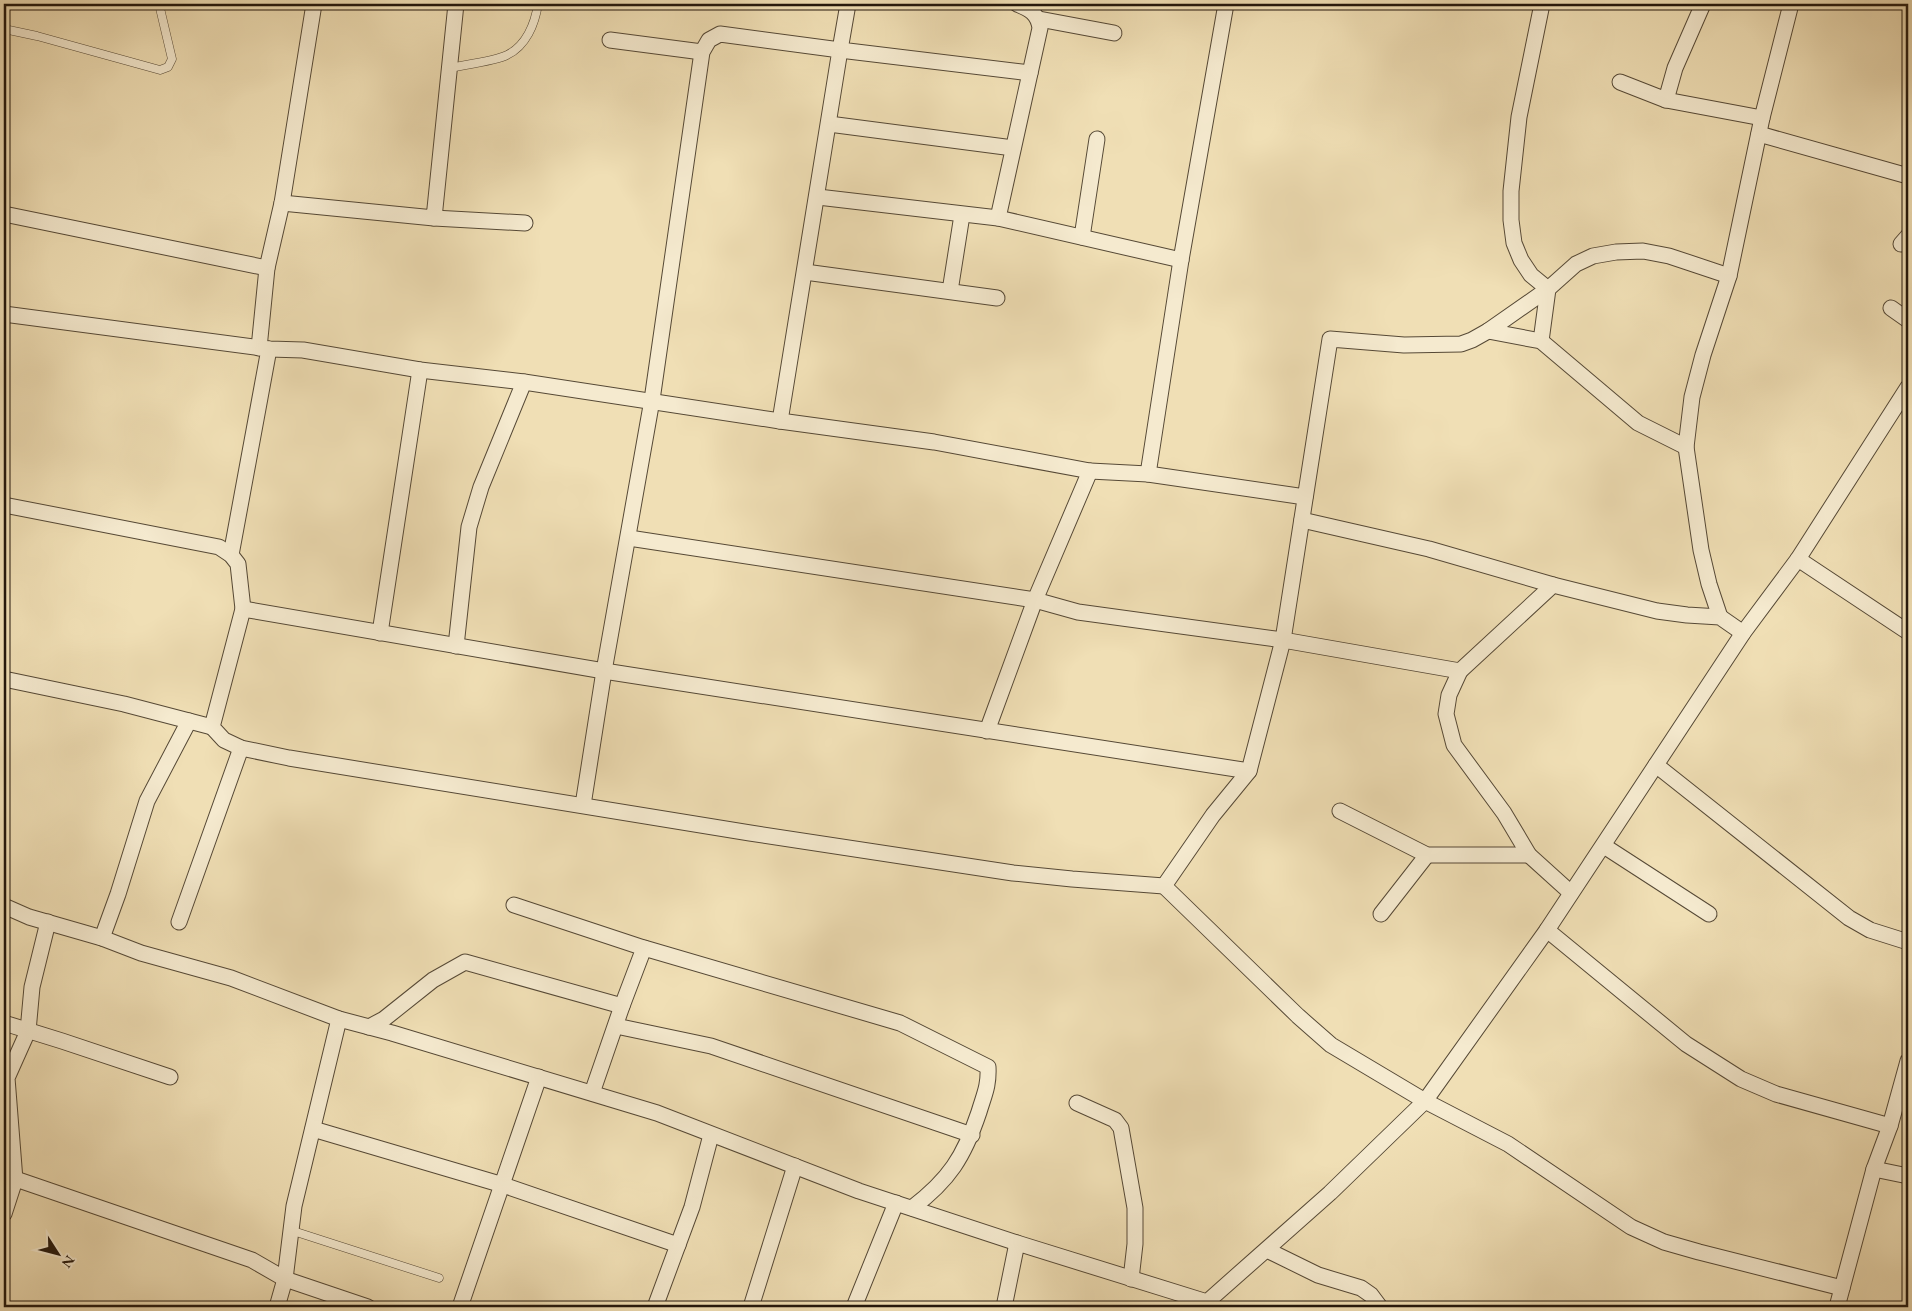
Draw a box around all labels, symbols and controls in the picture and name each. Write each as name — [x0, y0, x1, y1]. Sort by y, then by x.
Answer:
north arrow — [32, 1228, 82, 1278]
text: N — [58, 1252, 79, 1272]

